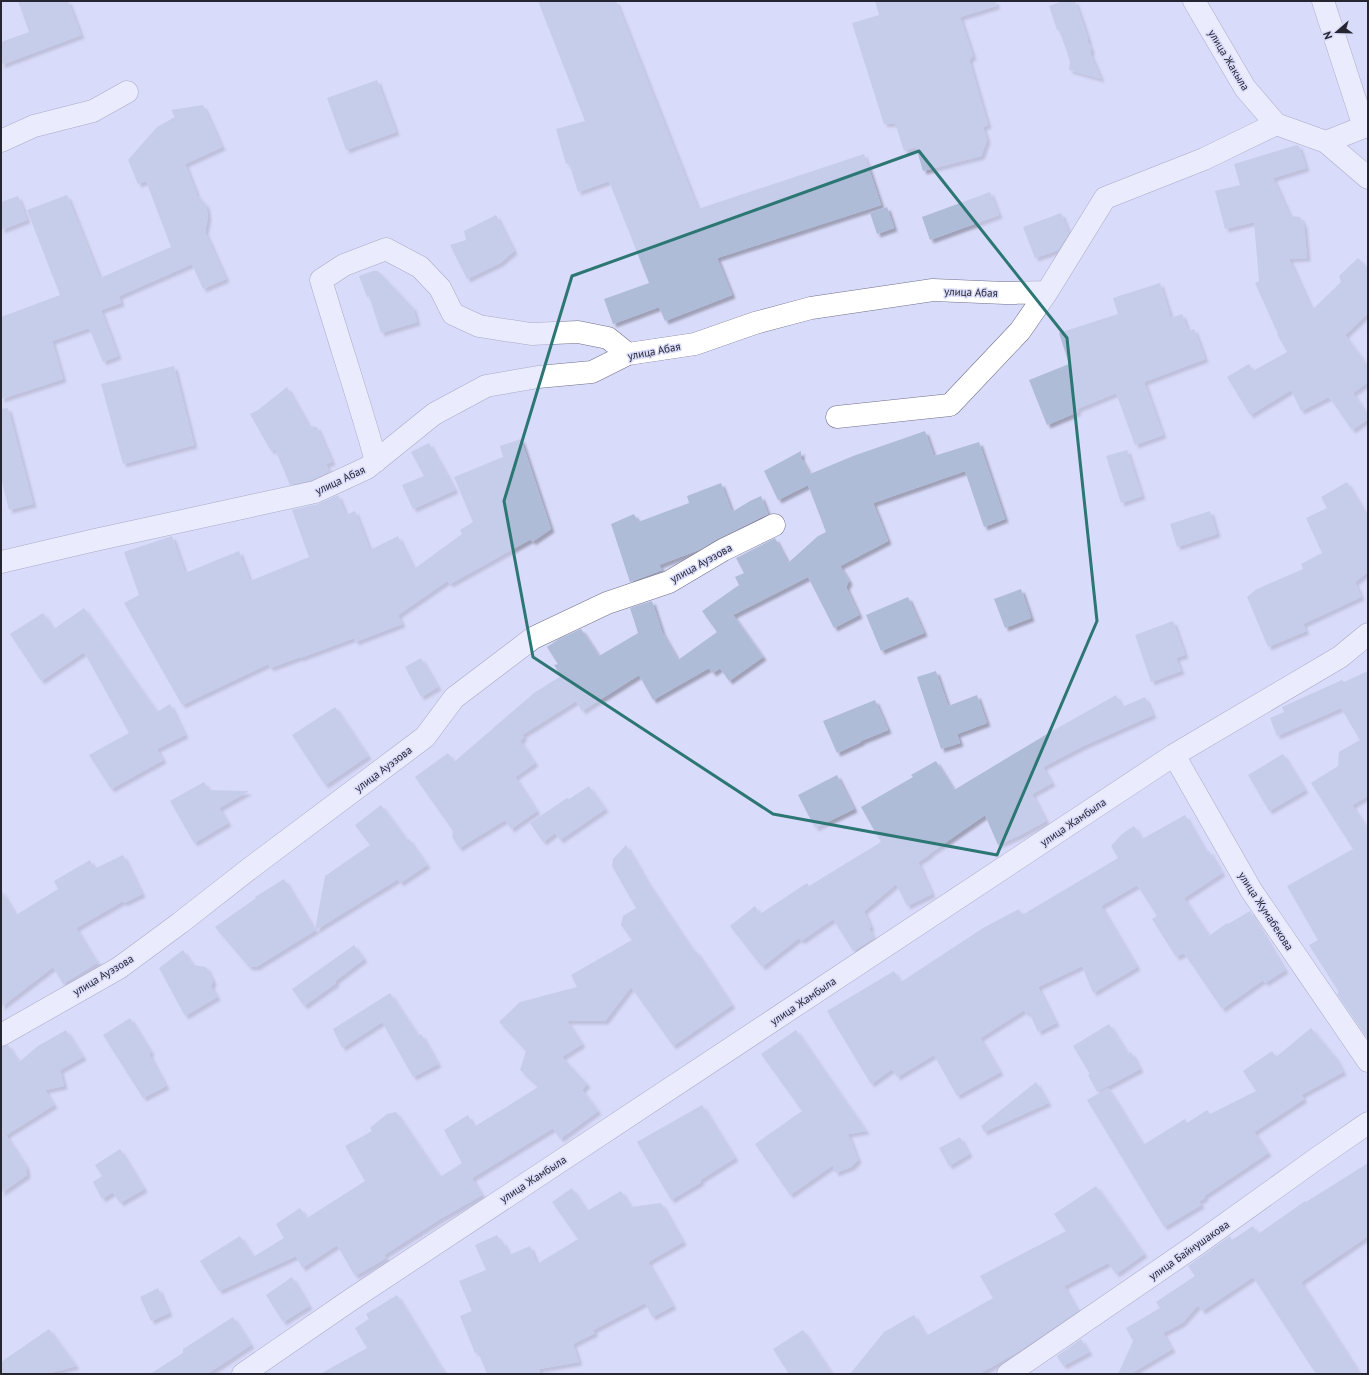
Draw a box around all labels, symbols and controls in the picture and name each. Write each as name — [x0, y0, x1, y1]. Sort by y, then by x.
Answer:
north arrow — [1317, 12, 1357, 52]
street label: улица Жакыла — [1205, 27, 1253, 93]
text: N — [1320, 30, 1335, 41]
street label: улица Абая — [944, 284, 998, 300]
street label: улица Абая — [626, 339, 682, 363]
street label: улица Абая — [313, 462, 367, 498]
street label: улица Ауэзова — [668, 540, 734, 586]
street label: улица Ауэзова — [351, 743, 415, 795]
street label: улица Жамбыла — [1037, 795, 1109, 849]
street label: улица Жумабекова — [1235, 869, 1297, 953]
street label: улица Ауэзова — [70, 951, 136, 999]
street label: улица Жамбыла — [767, 974, 839, 1028]
street label: улица Жамбыла — [497, 1152, 569, 1206]
street label: улица Байнушакова — [1146, 1217, 1232, 1283]

